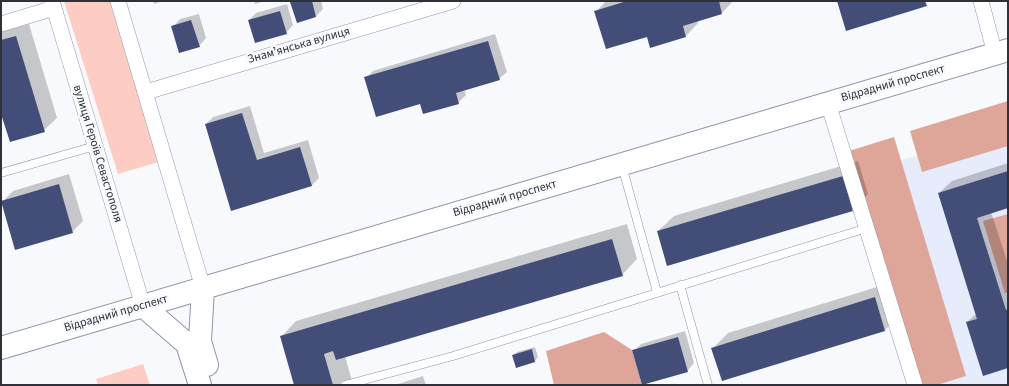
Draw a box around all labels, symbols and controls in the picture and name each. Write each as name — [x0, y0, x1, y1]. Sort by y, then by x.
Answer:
street label: Знамʼянська вулиця — [246, 24, 352, 68]
street label: Відрадний проспект — [839, 62, 947, 106]
street label: вулиця Героїв Севастополя — [69, 83, 125, 225]
street label: Відрадний проспект — [451, 177, 559, 221]
street label: Відрадний проспект — [62, 292, 170, 336]

